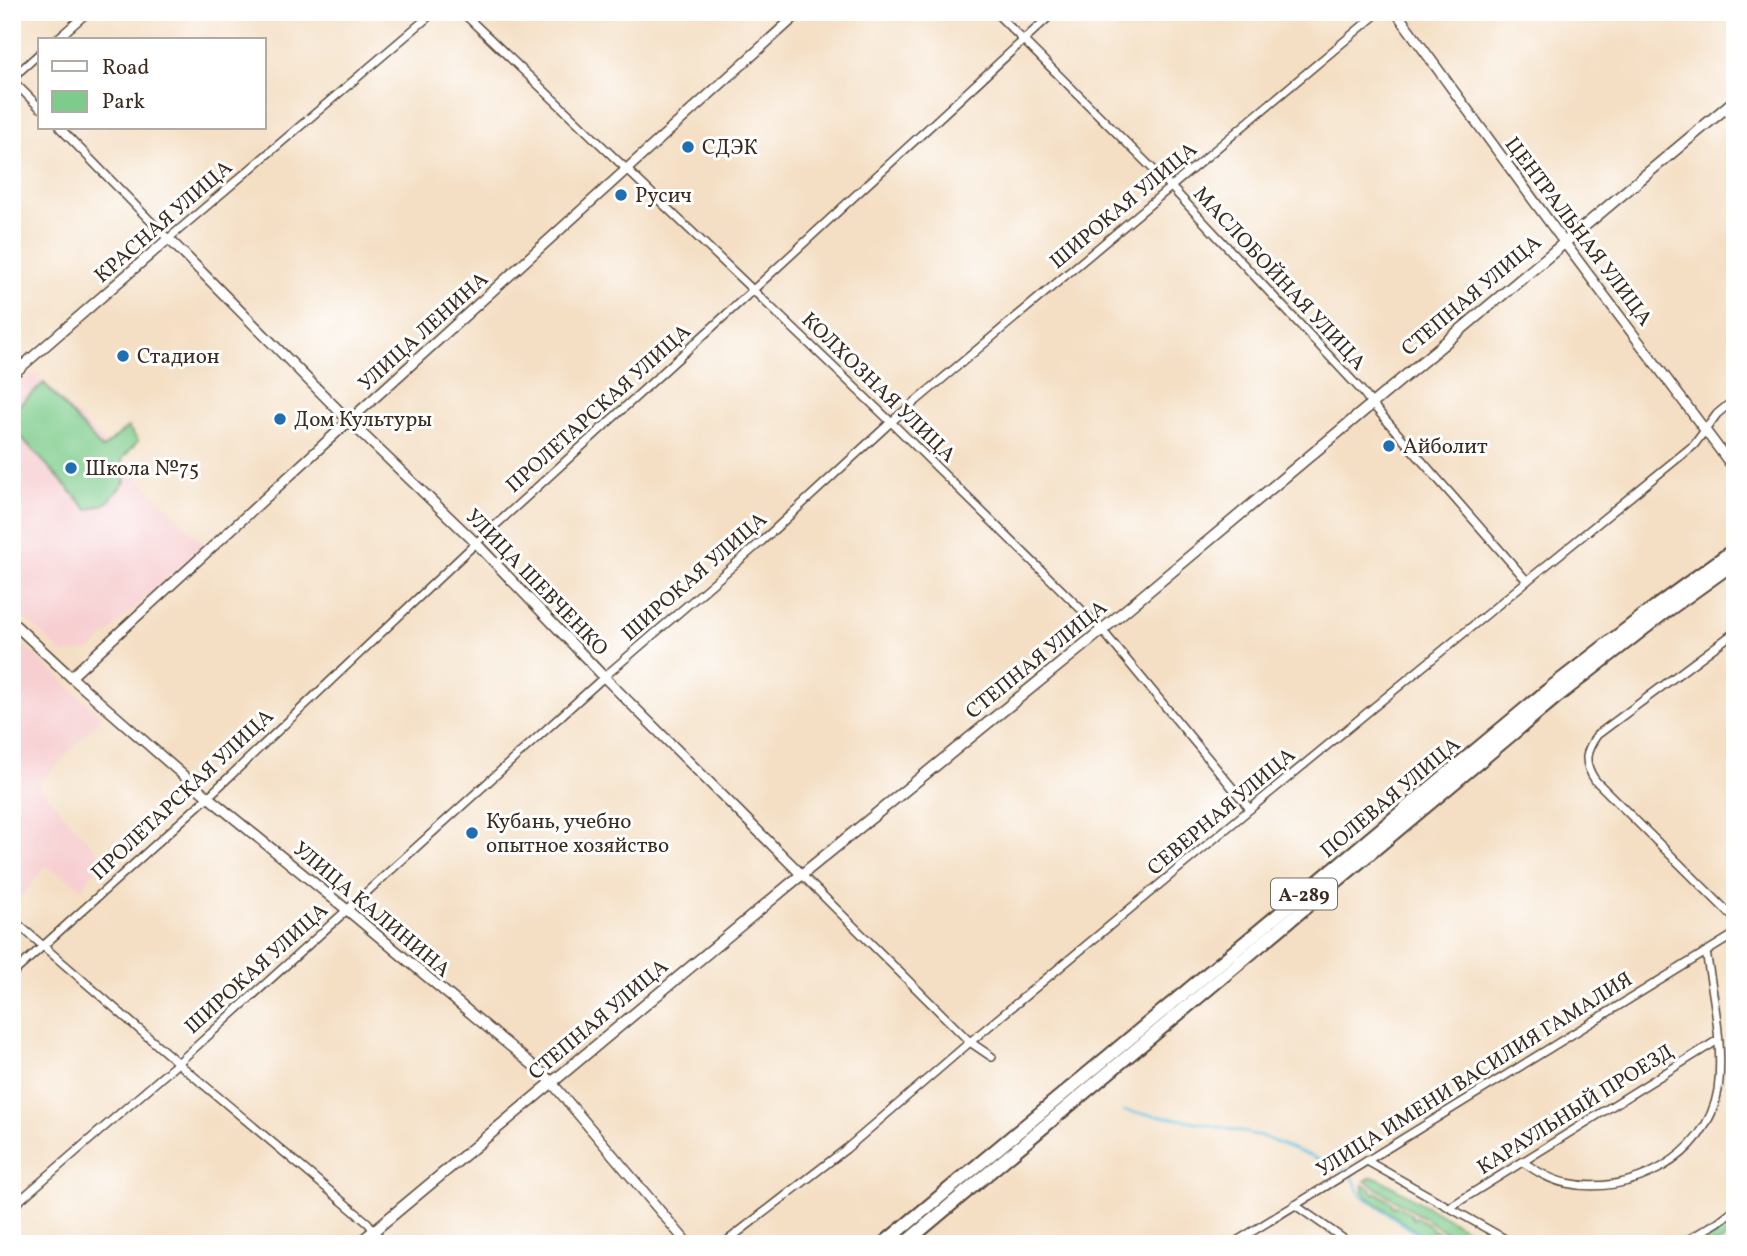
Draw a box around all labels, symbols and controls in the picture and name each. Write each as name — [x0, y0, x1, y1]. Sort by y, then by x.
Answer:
legend — [38, 38, 266, 130]
text: Road — [102, 54, 149, 83]
text: Park — [102, 88, 145, 117]
street label: ЦЕНТРАЛЬНАЯ УЛИЦА — [1497, 131, 1659, 333]
place label: СДЭК — [702, 134, 758, 163]
street label: ШИРОКАЯ УЛИЦА — [1044, 136, 1204, 276]
marker: СДЭК — [680, 139, 696, 155]
street label: КРАСНАЯ УЛИЦА — [89, 154, 239, 290]
street label: МАСЛОБОЙНАЯ УЛИЦА — [1186, 181, 1372, 377]
place label: Русич — [635, 182, 692, 211]
marker: Русич — [613, 187, 629, 203]
street label: СТЕПНАЯ УЛИЦА — [1396, 229, 1548, 363]
street label: УЛИЦА ЛЕНИНА — [353, 266, 495, 398]
street label: КОЛХОЗНАЯ УЛИЦА — [794, 306, 962, 470]
street label: ПРОЛЕТАРСКАЯ УЛИЦА — [500, 318, 698, 500]
place label: Стадион — [137, 343, 220, 372]
marker: Стадион — [115, 348, 131, 364]
place label: Дом Культуры — [294, 406, 432, 435]
marker: Дом Культуры — [272, 411, 288, 427]
place label: Айболит — [1403, 433, 1488, 462]
marker: Айболит — [1381, 438, 1397, 454]
place label: Школа №75 — [85, 455, 199, 484]
marker: Школа №75 — [63, 460, 79, 476]
street label: УЛИЦА ШЕВЧЕНКО — [458, 503, 614, 663]
street label: ШИРОКАЯ УЛИЦА — [616, 506, 774, 648]
street label: СТЕПНАЯ УЛИЦА — [960, 594, 1114, 726]
street label: ПРОЛЕТАРСКАЯ УЛИЦА — [85, 703, 281, 888]
street label: ПОЛЕВАЯ УЛИЦА — [1315, 731, 1467, 865]
street label: СЕВЕРНАЯ УЛИЦА — [1142, 741, 1302, 883]
place label: Кубань, учебно опытное хозяйство — [486, 808, 669, 861]
marker: Кубань, учебно опытное хозяйство — [464, 825, 480, 841]
street label: УЛИЦА КАЛИНИНА — [286, 835, 456, 985]
road number: А-289 — [1271, 878, 1337, 909]
street label: ШИРОКАЯ УЛИЦА — [179, 897, 335, 1041]
street label: СТЕПНАЯ УЛИЦА — [523, 953, 675, 1087]
street label: УЛИЦА ИМЕНИ ВАСИЛИЯ ГАМАЛИЯ — [1311, 966, 1638, 1185]
street label: КАРАУЛЬНЫЙ ПРОЕЗД — [1472, 1038, 1680, 1183]

